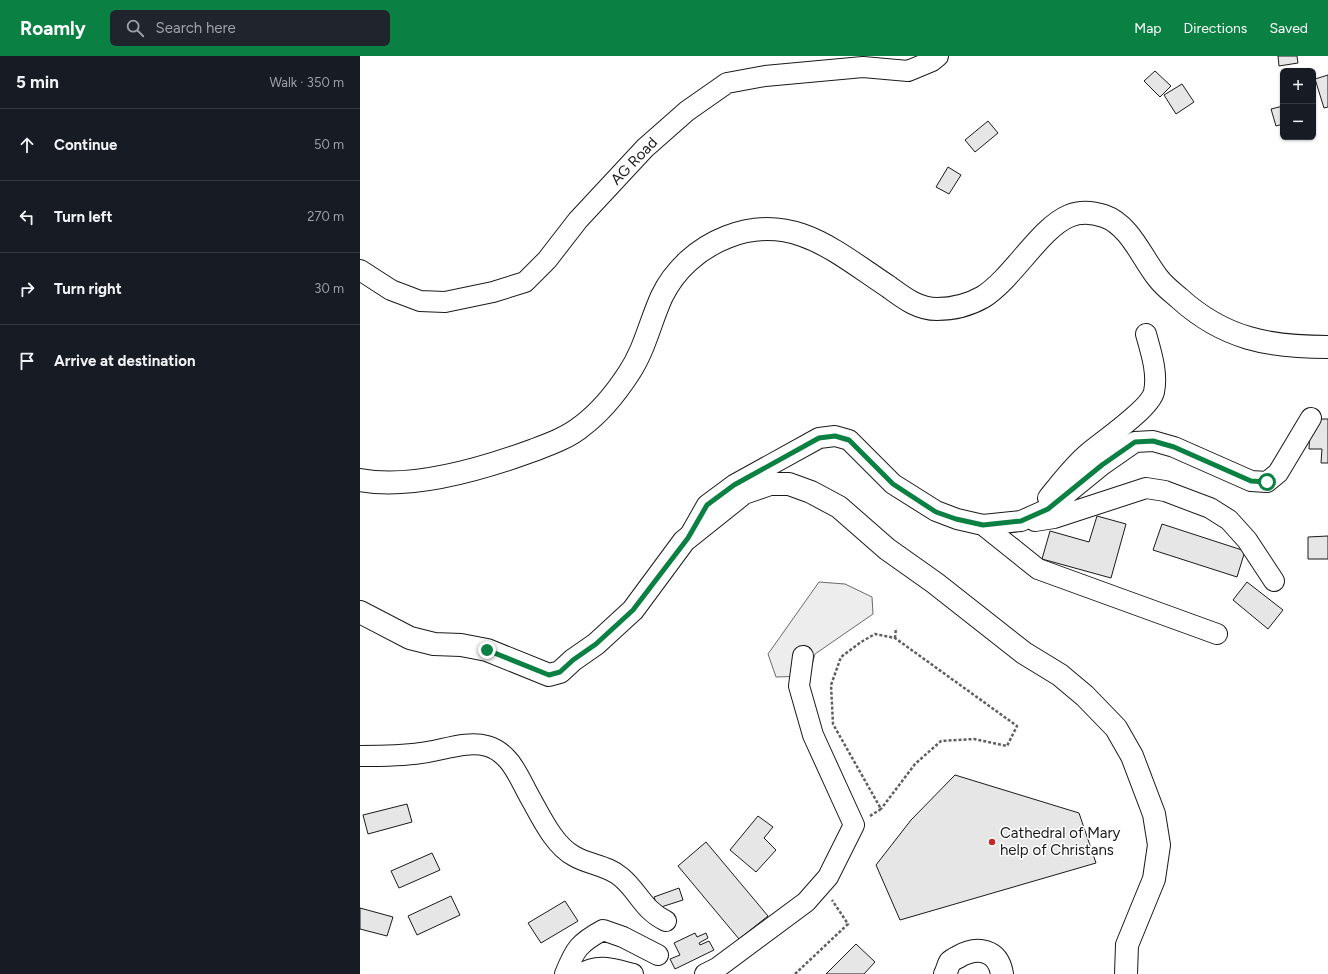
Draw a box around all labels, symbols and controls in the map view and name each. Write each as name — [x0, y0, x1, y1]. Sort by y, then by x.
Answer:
search box — [110, 10, 390, 46]
text: Roamly — [20, 17, 86, 40]
icon: search — [124, 17, 146, 39]
text: Search here — [156, 19, 236, 37]
text: Map — [1134, 20, 1162, 37]
text: Directions — [1184, 20, 1247, 37]
text: Saved — [1269, 20, 1308, 37]
map controls — [1280, 68, 1316, 140]
button: + — [1280, 68, 1316, 104]
text: 5 min — [16, 72, 59, 92]
text: Walk · 350 m — [269, 75, 344, 90]
button: − — [1280, 104, 1316, 140]
street label: AG Road — [607, 133, 661, 189]
icon: ahead — [16, 134, 38, 156]
text: Continue — [54, 136, 117, 154]
text: 50 m — [314, 137, 344, 152]
icon: left — [16, 206, 38, 228]
text: Turn left — [54, 208, 112, 226]
text: 270 m — [307, 209, 344, 224]
icon: right — [16, 278, 38, 300]
text: Turn right — [54, 280, 122, 298]
text: 30 m — [314, 281, 344, 296]
icon: arrive — [16, 350, 38, 372]
text: Arrive at destination — [54, 352, 195, 370]
route start — [1258, 473, 1276, 491]
route end — [478, 641, 496, 659]
place label: Cathedral of Mary help of Christans — [1000, 824, 1121, 859]
marker: Cathedral of Mary help of Christans — [987, 837, 997, 847]

